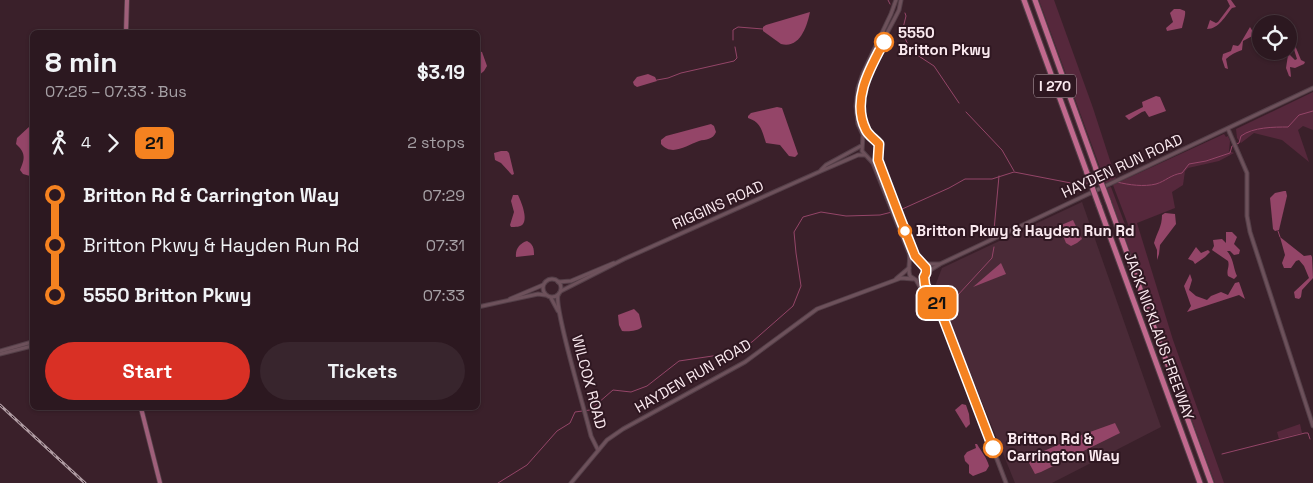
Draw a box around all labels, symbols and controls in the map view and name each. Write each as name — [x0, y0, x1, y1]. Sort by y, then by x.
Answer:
map controls — [1252, 15, 1297, 60]
button: locate — [1252, 15, 1297, 60]
place label: 5550 Britton Pkwy — [898, 23, 990, 59]
marker: 5550 Britton Pkwy — [874, 32, 894, 52]
text: 8 min — [45, 44, 118, 80]
text: $3.19 — [417, 60, 465, 85]
road number: I 270 — [1034, 74, 1076, 98]
text: 07:25 – 07:33 · Bus — [45, 81, 187, 102]
icon: walk — [45, 129, 73, 157]
icon: forward — [99, 129, 127, 157]
street label: HAYDEN RUN ROAD — [1058, 129, 1185, 202]
text: 21 — [145, 131, 164, 154]
text: 4 — [81, 132, 91, 153]
text: 2 stops — [407, 132, 465, 153]
street label: RIGGINS ROAD — [669, 176, 767, 233]
text: Britton Rd & Carrington Way — [83, 183, 339, 208]
text: 07:29 — [423, 185, 465, 206]
place label: Britton Pkwy & Hayden Run Rd — [916, 221, 1135, 240]
marker: Britton Pkwy & Hayden Run Rd — [898, 224, 912, 238]
text: Britton Pkwy & Hayden Run Rd — [83, 233, 359, 258]
text: 07:31 — [426, 235, 465, 256]
street label: JACK NICKLAUS FREEWAY — [1120, 249, 1199, 423]
text: 5550 Britton Pkwy — [83, 283, 251, 308]
text: 07:33 — [423, 285, 465, 306]
line badge: 21 — [914, 287, 960, 319]
text: 21 — [928, 291, 946, 314]
street label: WILCOX ROAD — [568, 333, 611, 431]
street label: HAYDEN RUN ROAD — [631, 334, 754, 417]
button: Start — [45, 342, 250, 400]
button: Tickets — [260, 342, 465, 400]
place label: Britton Rd & Carrington Way — [1007, 429, 1120, 465]
marker: Britton Rd & Carrington Way — [983, 438, 1003, 458]

